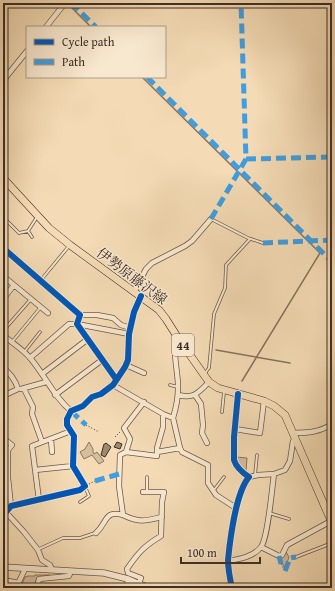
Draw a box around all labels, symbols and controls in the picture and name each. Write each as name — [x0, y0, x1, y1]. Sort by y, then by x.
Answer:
legend — [26, 26, 166, 78]
text: Cycle path — [62, 33, 115, 50]
text: Path — [62, 53, 85, 70]
street label: 伊勢原藤沢線 — [92, 243, 172, 309]
road number: 44 — [172, 334, 194, 356]
scale bar — [181, 539, 260, 565]
text: 100 m — [187, 544, 217, 561]

